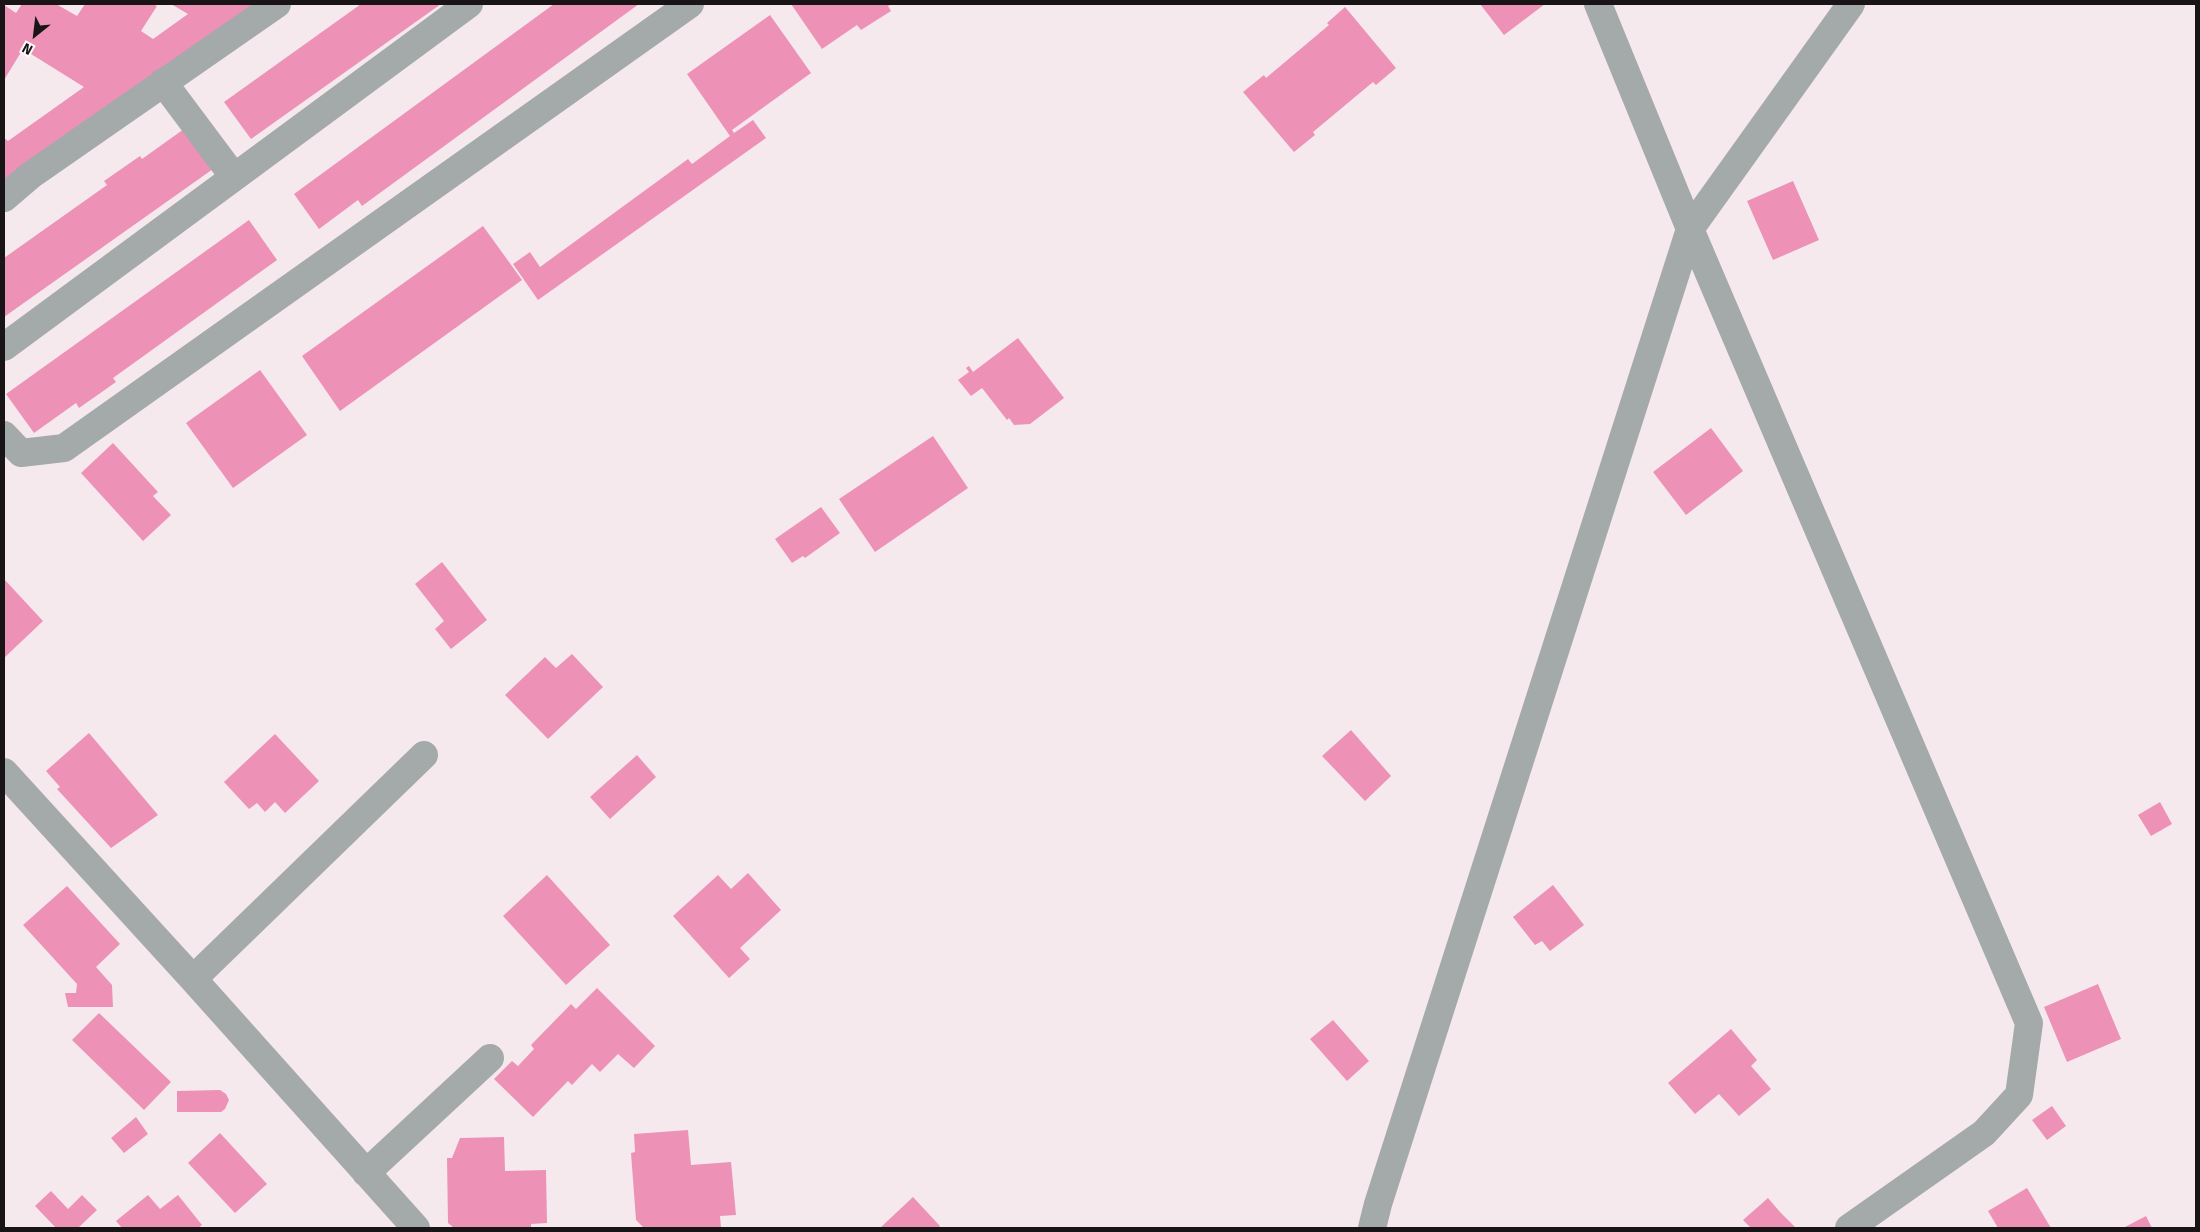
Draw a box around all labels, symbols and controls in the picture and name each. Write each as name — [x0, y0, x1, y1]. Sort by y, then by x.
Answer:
north arrow — [10, 10, 60, 60]
text: N — [19, 39, 36, 58]

